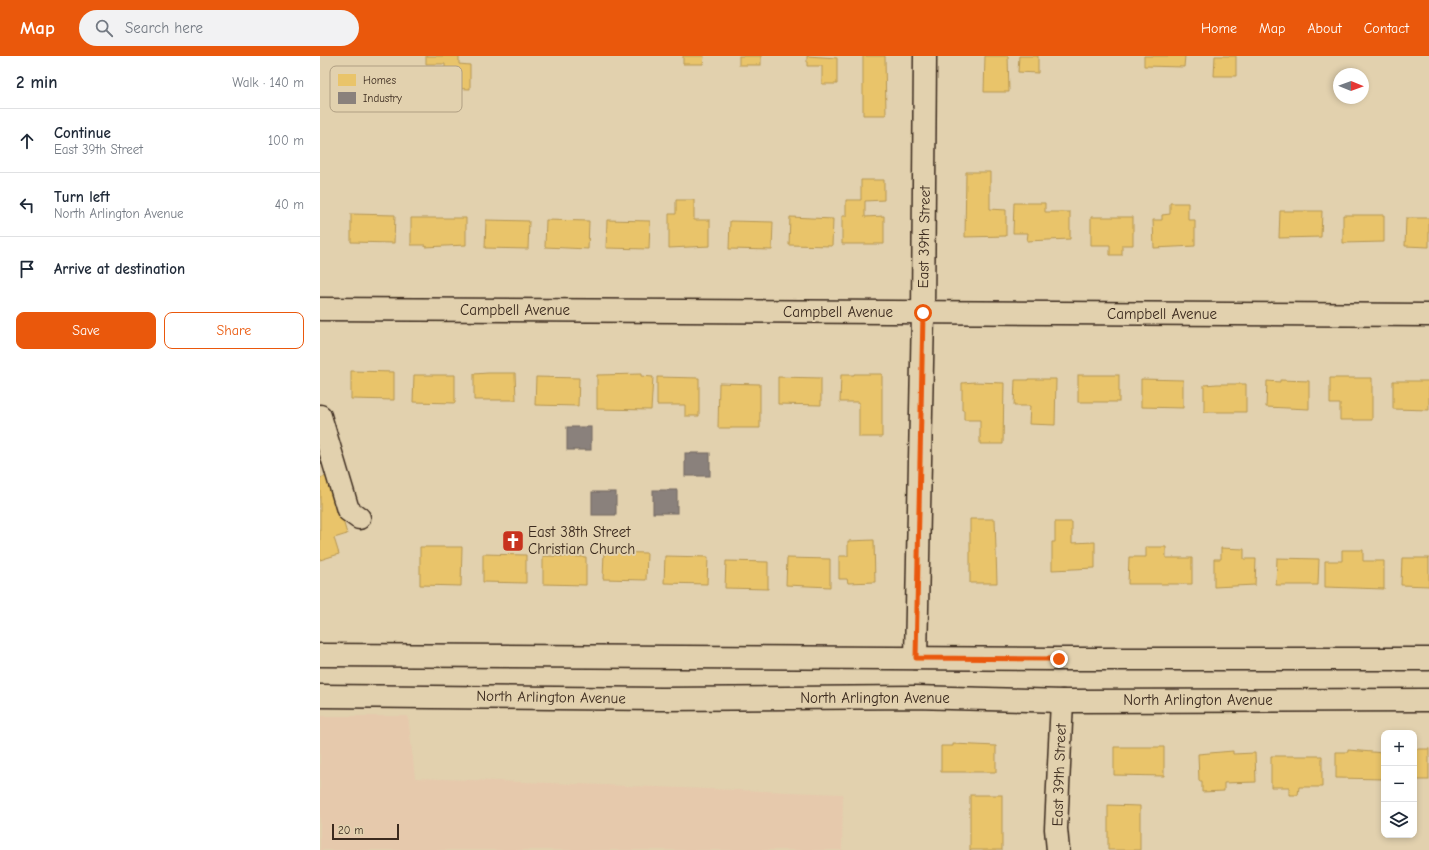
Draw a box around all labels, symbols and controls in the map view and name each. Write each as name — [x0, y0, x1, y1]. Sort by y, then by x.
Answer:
search box — [79, 10, 359, 46]
text: Map — [20, 17, 55, 39]
icon: search — [93, 17, 115, 39]
text: Search here — [125, 19, 203, 37]
text: Home — [1201, 20, 1237, 37]
text: Map — [1259, 20, 1285, 37]
text: About — [1307, 20, 1342, 37]
text: Contact — [1364, 20, 1409, 37]
legend — [330, 66, 462, 112]
north arrow — [1333, 68, 1369, 104]
text: 2 min — [16, 73, 57, 92]
text: Homes — [363, 74, 396, 87]
text: Walk · 140 m — [232, 75, 304, 90]
text: Industry — [363, 92, 402, 105]
text: Continue — [54, 124, 111, 142]
icon: ahead — [16, 130, 38, 152]
text: 100 m — [268, 133, 304, 148]
text: East 39th Street — [54, 142, 143, 157]
street label: East 39th Street — [914, 185, 934, 289]
text: Turn left — [54, 188, 110, 206]
icon: left — [16, 194, 38, 216]
text: 40 m — [275, 197, 304, 212]
text: North Arlington Avenue — [54, 206, 184, 221]
icon: arrive — [16, 258, 38, 280]
text: Arrive at destination — [54, 260, 185, 278]
street label: Campbell Avenue — [460, 301, 571, 319]
street label: Campbell Avenue — [783, 303, 894, 321]
route start — [914, 304, 932, 322]
street label: Campbell Avenue — [1107, 305, 1218, 323]
button: Save — [16, 312, 156, 349]
button: Share — [164, 312, 304, 349]
place label: East 38th Street Christian Church — [528, 523, 635, 558]
church icon: East 38th Street Christian Church — [500, 528, 526, 554]
route end — [1050, 650, 1068, 668]
street label: North Arlington Avenue — [476, 687, 626, 707]
street label: North Arlington Avenue — [800, 689, 950, 707]
street label: North Arlington Avenue — [1123, 691, 1273, 709]
street label: East 39th Street — [1048, 723, 1070, 827]
map controls — [1381, 730, 1417, 838]
button: + — [1381, 730, 1417, 766]
button: − — [1381, 766, 1417, 802]
button: layers — [1381, 802, 1417, 838]
scale bar — [332, 822, 399, 841]
text: 20 m — [338, 824, 363, 837]

